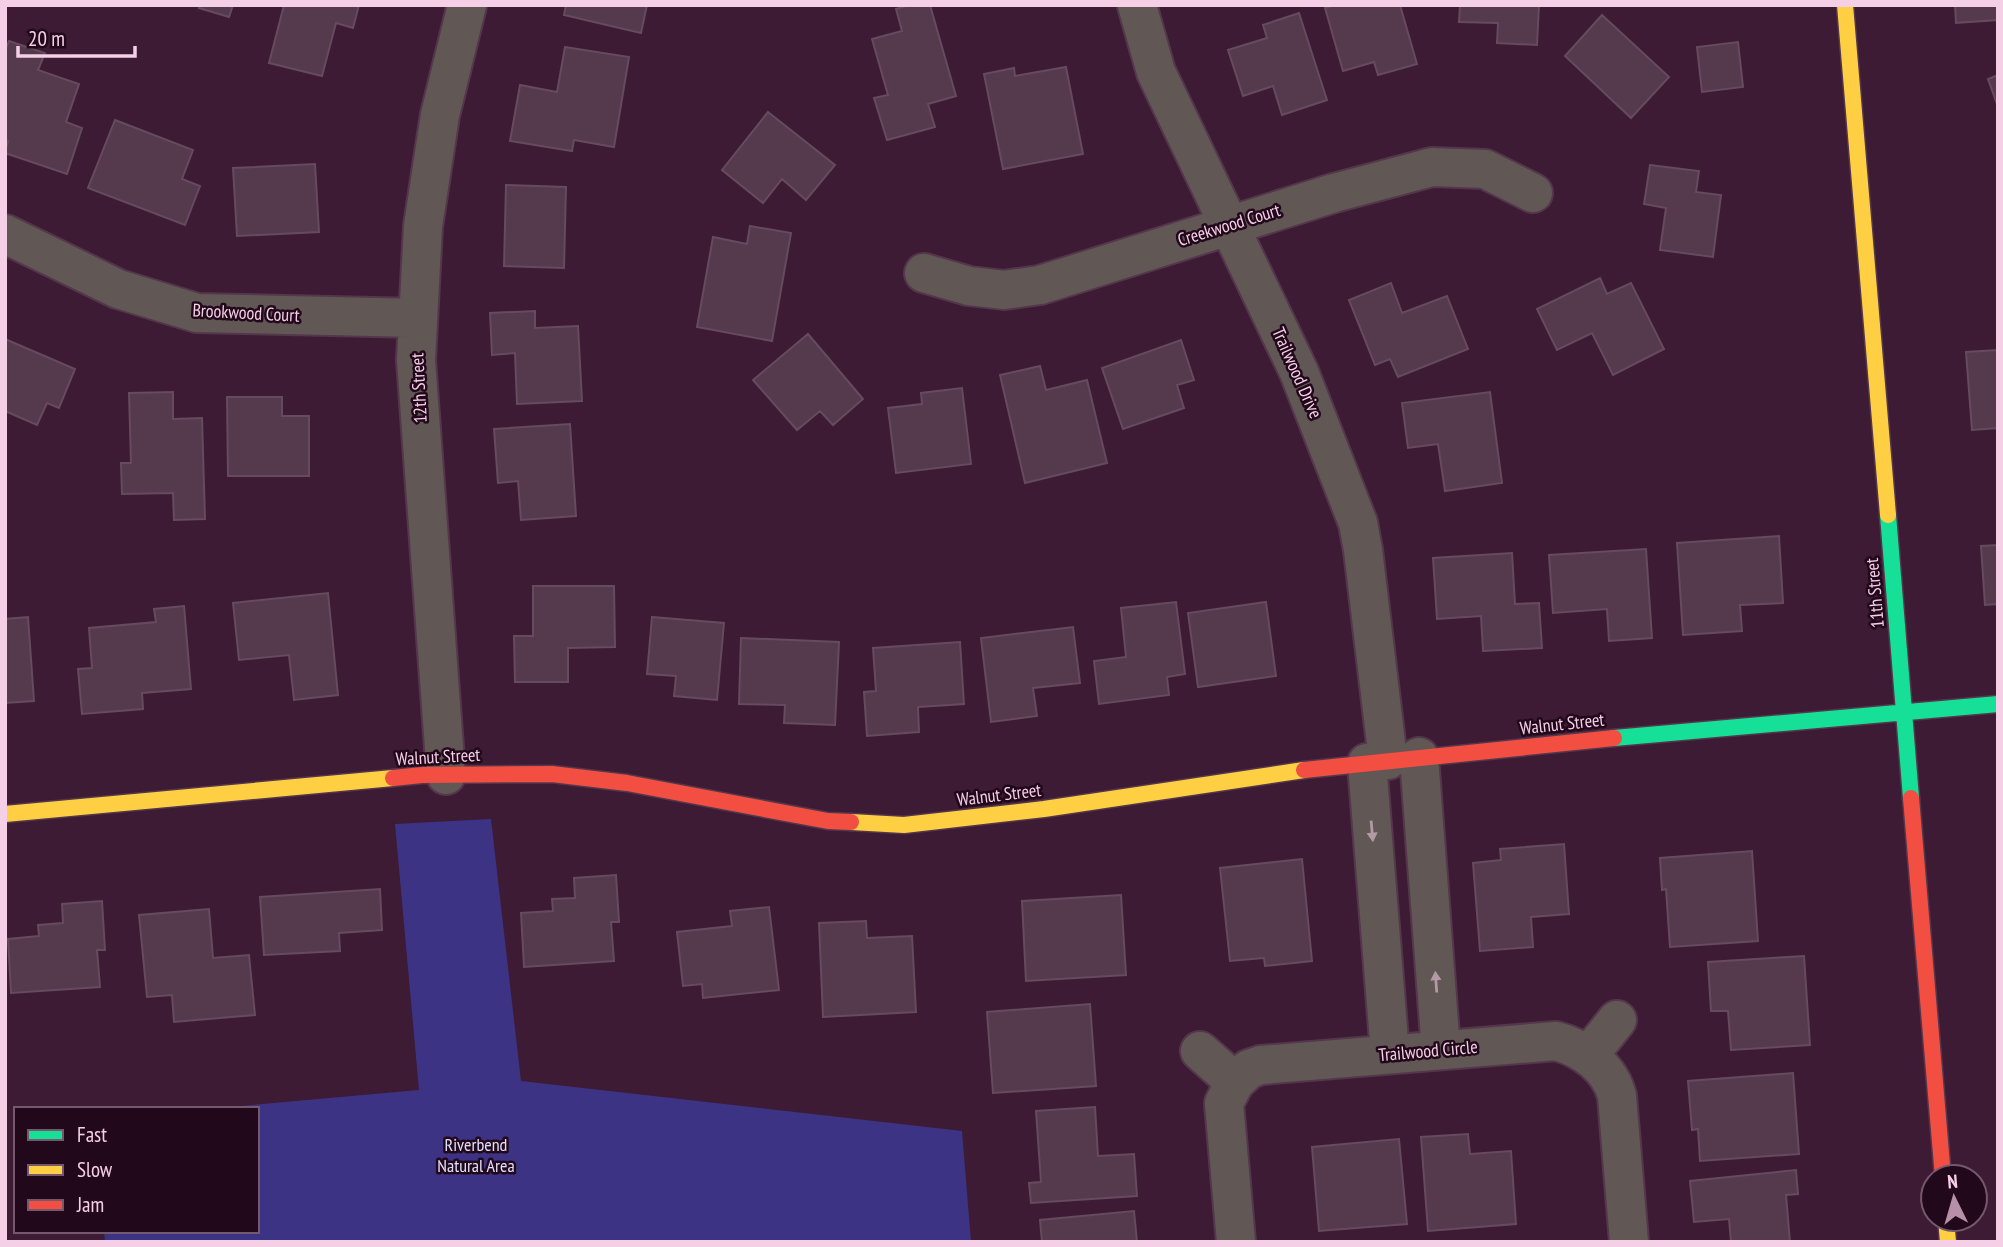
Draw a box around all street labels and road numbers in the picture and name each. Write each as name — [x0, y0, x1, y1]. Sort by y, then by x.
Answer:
street label: Creekwood Court — [1175, 198, 1283, 251]
street label: Brookwood Court — [192, 298, 300, 327]
street label: Trailwood Drive — [1267, 324, 1328, 422]
street label: 12th Street — [405, 352, 432, 424]
street label: 11th Street — [1860, 557, 1889, 629]
street label: Walnut Street — [1519, 708, 1605, 739]
street label: Walnut Street — [395, 743, 481, 770]
street label: Walnut Street — [956, 778, 1042, 811]
street label: Trailwood Circle — [1377, 1035, 1479, 1066]

